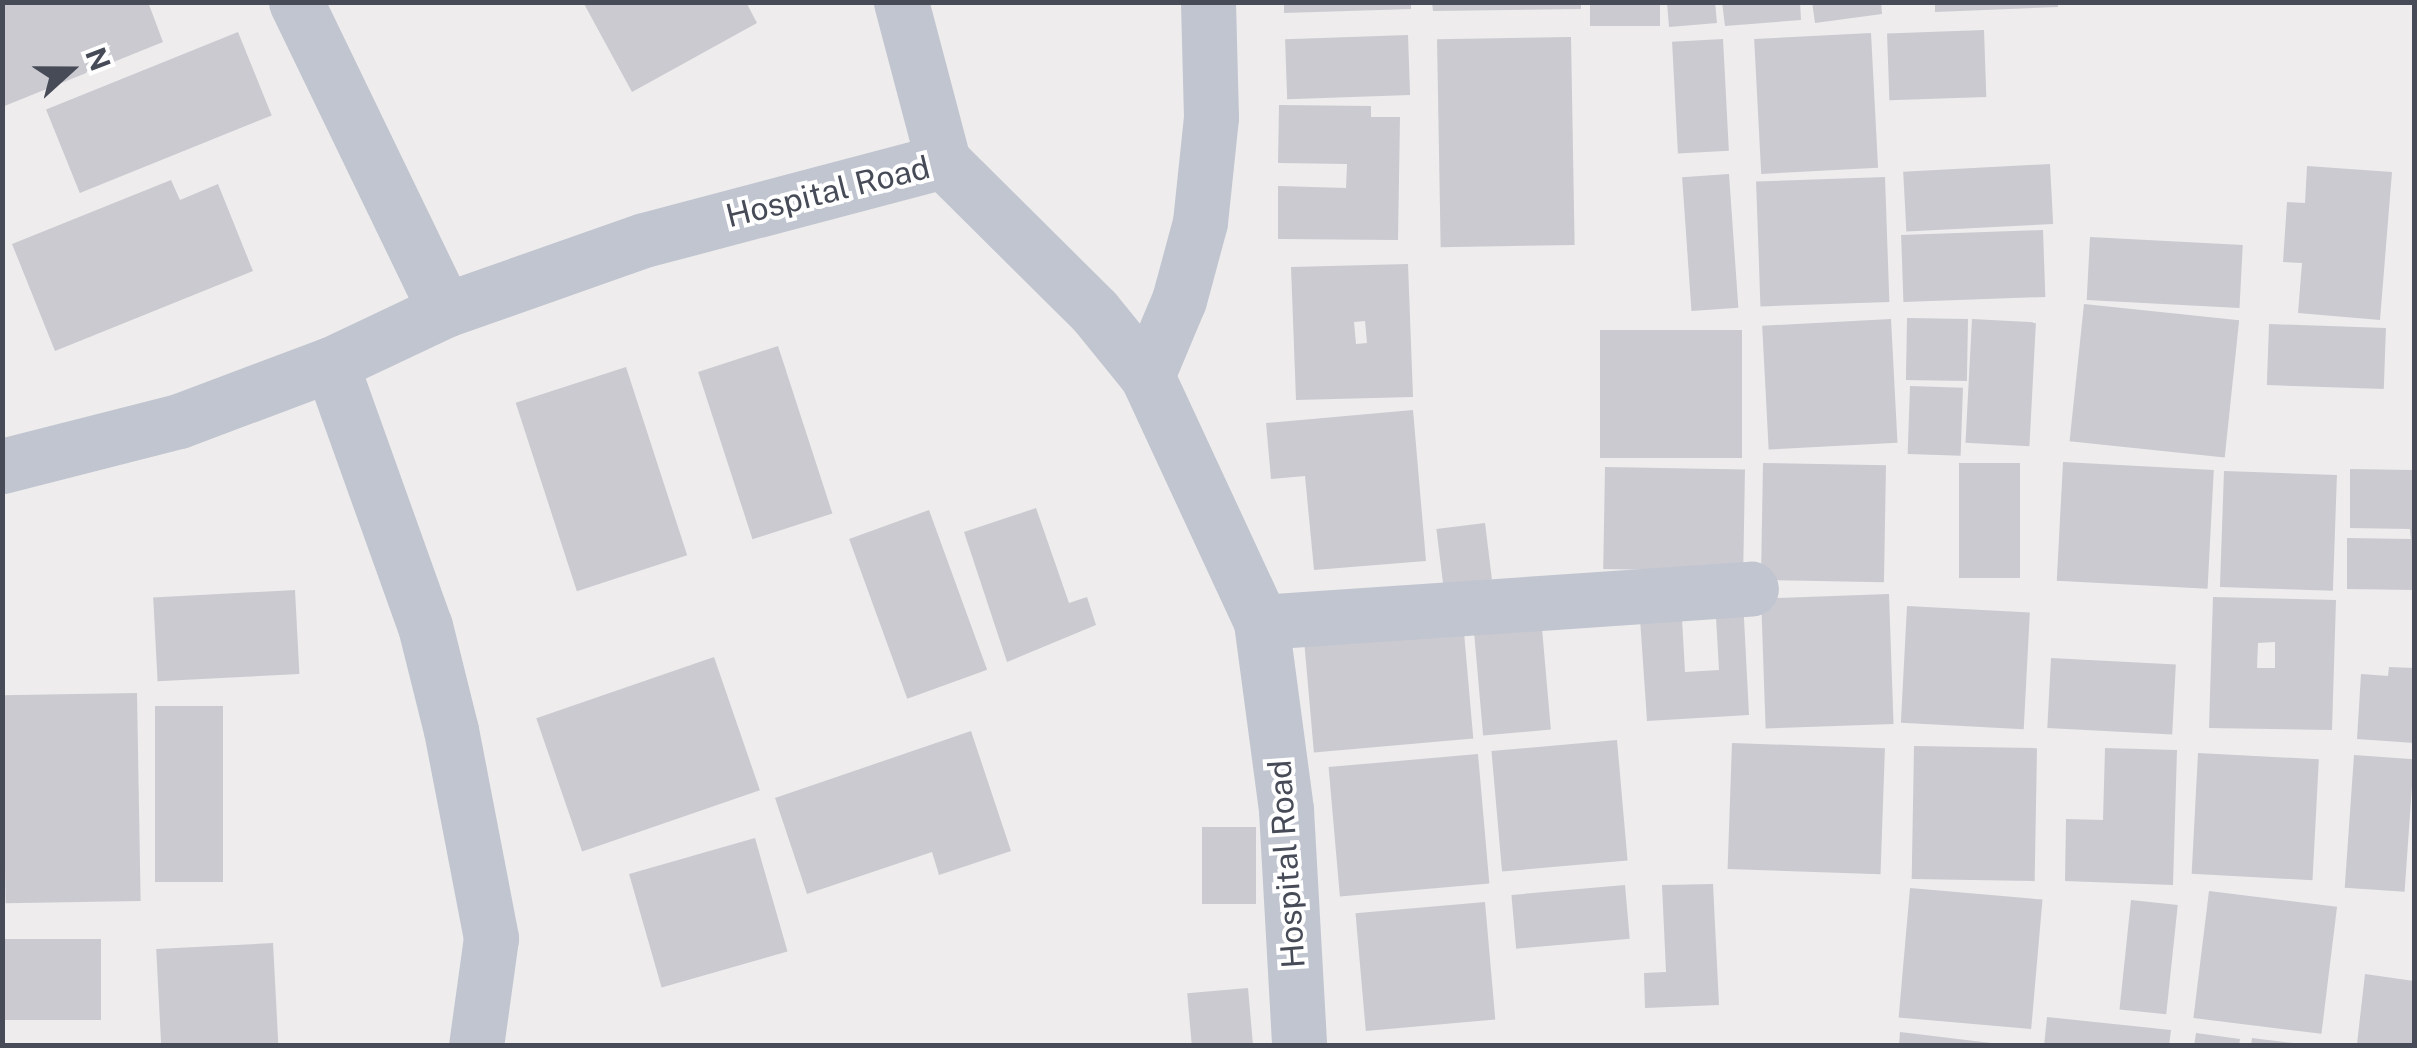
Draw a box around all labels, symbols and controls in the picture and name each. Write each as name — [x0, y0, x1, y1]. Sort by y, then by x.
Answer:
north arrow — [20, 20, 120, 120]
text: N — [79, 43, 118, 75]
street label: Hospital Road — [722, 148, 934, 236]
street label: Hospital Road — [1261, 759, 1313, 969]

